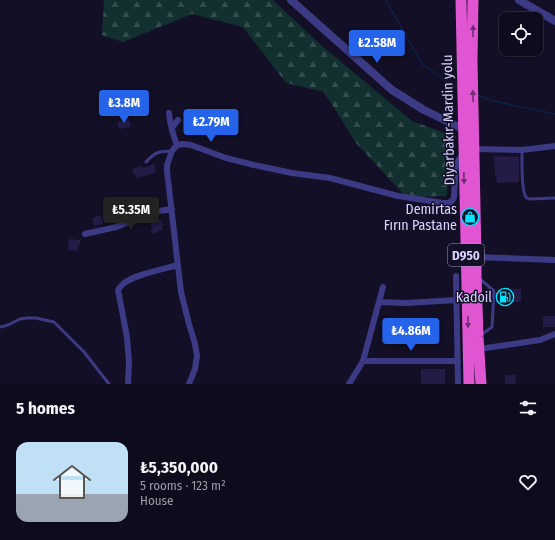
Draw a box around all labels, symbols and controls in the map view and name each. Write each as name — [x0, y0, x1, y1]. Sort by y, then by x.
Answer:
map controls — [499, 12, 543, 56]
button: locate — [499, 12, 543, 56]
one-way arrow — [470, 24, 476, 37]
pin: ₺2.58M — [344, 30, 410, 64]
text: ₺2.58M — [358, 35, 396, 50]
street label: Diyarbakır-Mardin yolu — [439, 54, 458, 186]
one-way arrow — [470, 89, 476, 102]
pin: ₺3.8M — [96, 90, 152, 124]
text: ₺3.8M — [108, 95, 140, 110]
pin: ₺2.79M — [178, 109, 244, 143]
text: ₺2.79M — [192, 114, 230, 129]
one-way arrow — [461, 172, 467, 185]
pin: ₺5.35M — [98, 197, 164, 231]
place label: Demirtas Fırın Pastane — [384, 201, 457, 234]
text: ₺5.35M — [112, 202, 150, 217]
shop icon: Demirtas Fırın Pastane — [460, 207, 480, 227]
road number: D950 — [448, 244, 484, 266]
fuel station icon: Kadoil — [495, 287, 515, 307]
place label: Kadoil — [456, 289, 492, 306]
one-way arrow — [465, 316, 471, 329]
pin: ₺4.86M — [378, 318, 444, 352]
text: ₺4.86M — [391, 323, 431, 338]
icon: filters — [517, 397, 539, 419]
text: 5 homes — [16, 398, 75, 419]
text: ₺5,350,000 — [140, 457, 218, 478]
icon: home — [48, 458, 96, 506]
icon: heart — [517, 471, 539, 493]
text: 5 rooms · 123 m² — [140, 478, 226, 493]
text: House — [140, 493, 174, 508]

